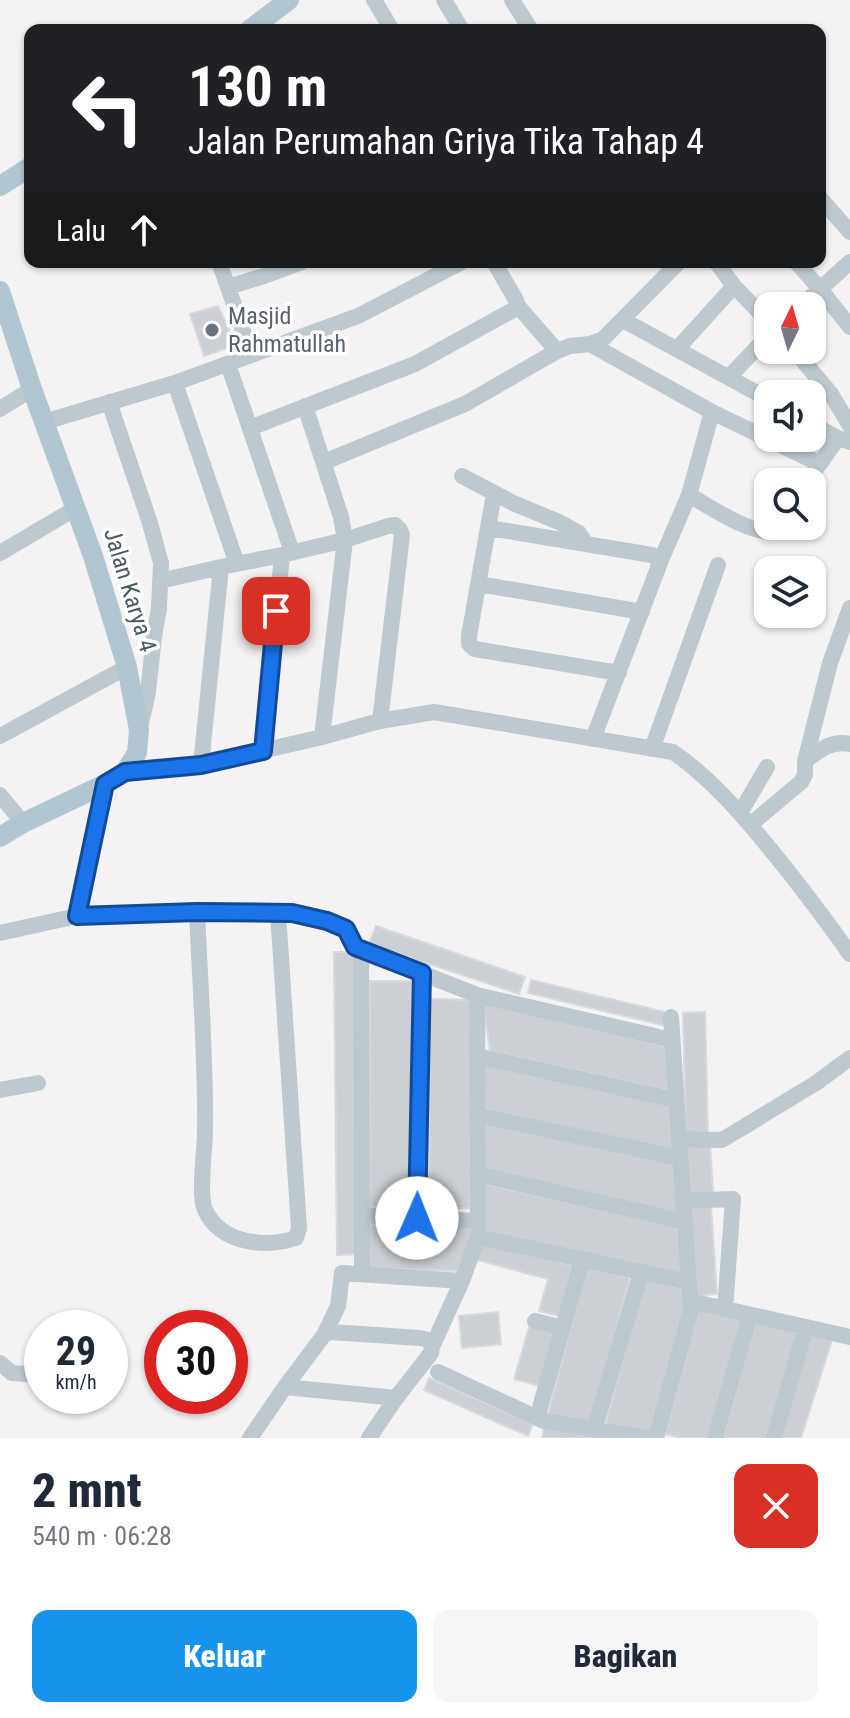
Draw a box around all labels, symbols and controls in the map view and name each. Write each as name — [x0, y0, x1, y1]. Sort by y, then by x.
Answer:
text: 130 m — [188, 54, 327, 120]
icon: left — [56, 56, 160, 160]
text: Jalan Perumahan Griya Tika Tahap 4 — [188, 121, 704, 163]
icon: ahead — [122, 208, 166, 252]
text: Lalu — [56, 213, 106, 248]
north arrow — [754, 292, 826, 364]
map controls — [754, 292, 826, 628]
place label: Masjid Rahmatullah — [228, 302, 346, 358]
marker: Masjid Rahmatullah — [203, 321, 221, 339]
button: sound — [754, 380, 826, 452]
button: search — [754, 468, 826, 540]
street label: Jalan Karya 4 — [98, 525, 162, 655]
button: layers — [754, 556, 826, 628]
pin — [242, 577, 310, 645]
icon: arrive — [254, 589, 298, 633]
position arrow — [375, 1176, 459, 1260]
speed limit sign: 30 — [144, 1310, 248, 1414]
text: 29 — [56, 1328, 96, 1375]
text: km/h — [55, 1370, 97, 1394]
text: 2 mnt — [32, 1462, 142, 1519]
button: close — [734, 1464, 818, 1548]
text: 540 m · 06:28 — [32, 1521, 172, 1551]
button: Keluar — [32, 1610, 417, 1702]
button: Bagikan — [433, 1610, 818, 1702]

